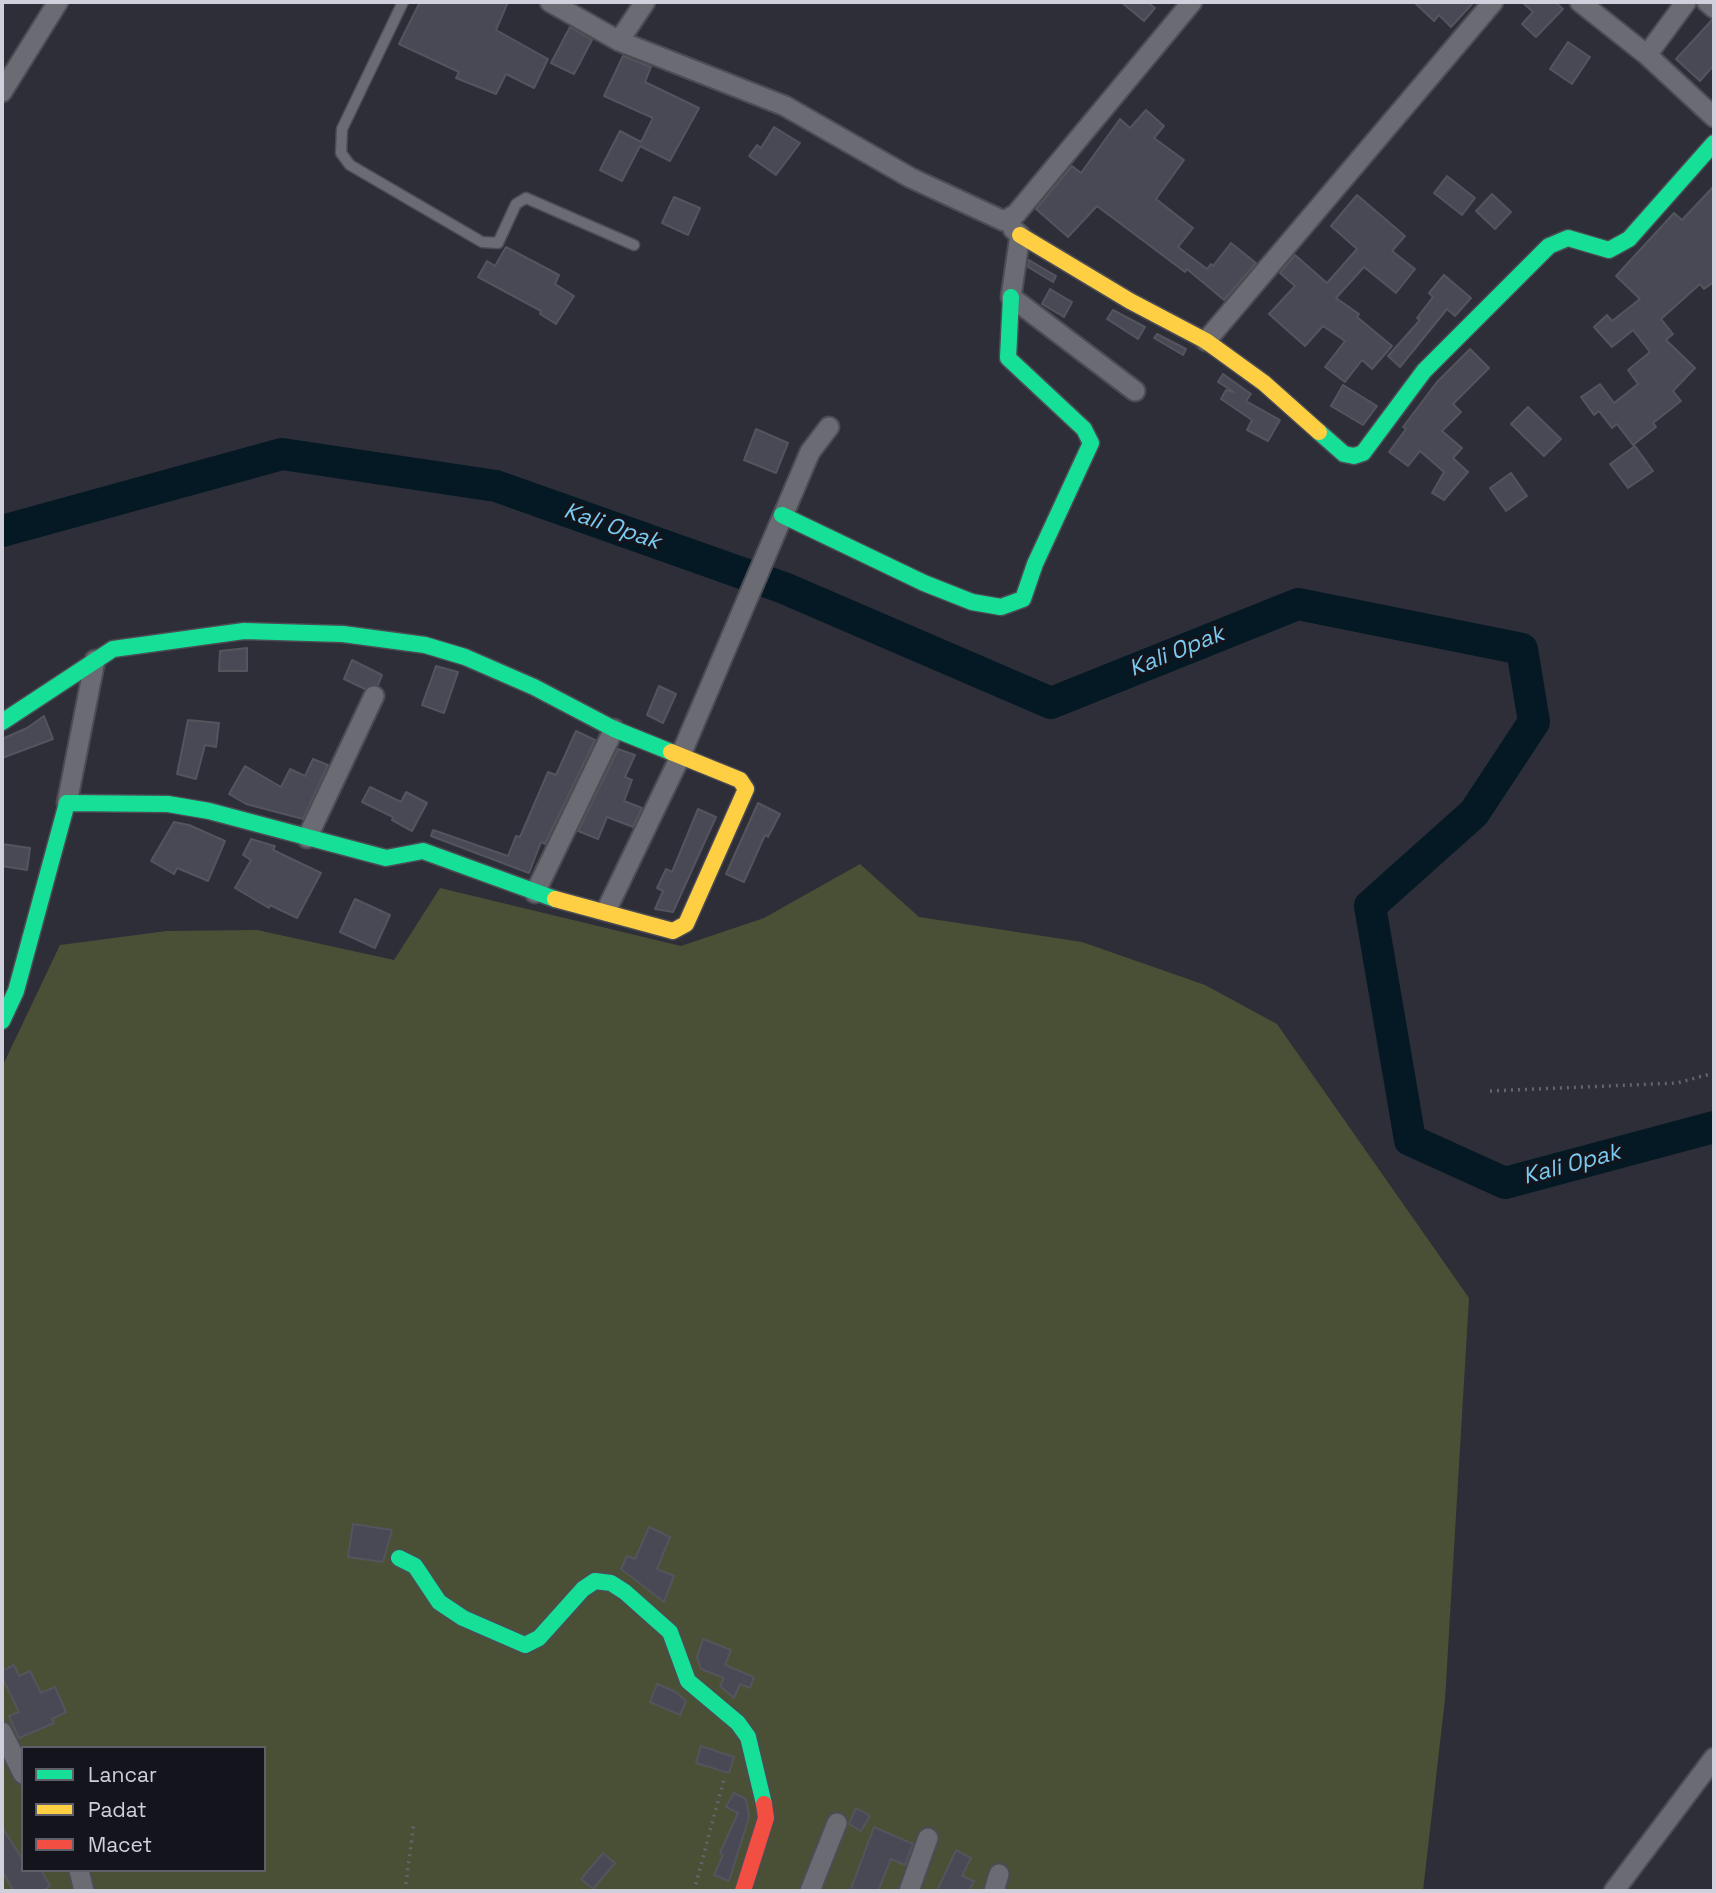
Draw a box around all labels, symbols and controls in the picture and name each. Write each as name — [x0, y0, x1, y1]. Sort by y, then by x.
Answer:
water label: Kali Opak — [560, 498, 664, 556]
water label: Kali Opak — [1125, 620, 1229, 684]
water label: Kali Opak — [1520, 1139, 1624, 1191]
legend — [21, 1746, 266, 1872]
text: Lancar — [88, 1761, 157, 1788]
text: Padat — [88, 1796, 147, 1823]
text: Macet — [88, 1831, 152, 1858]

